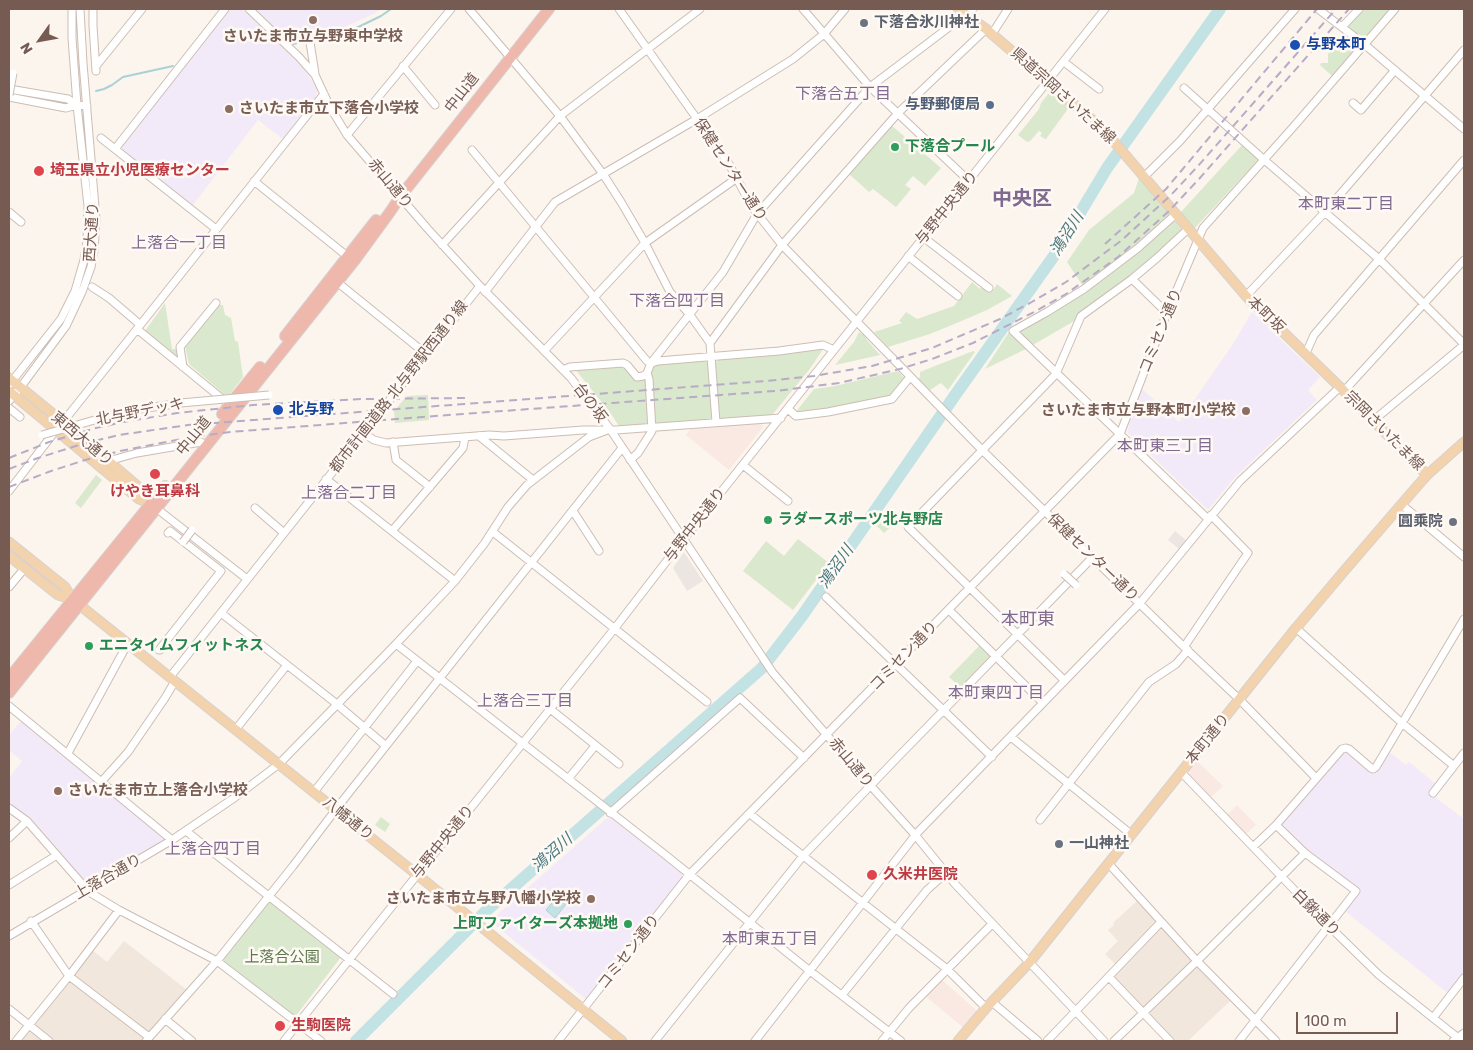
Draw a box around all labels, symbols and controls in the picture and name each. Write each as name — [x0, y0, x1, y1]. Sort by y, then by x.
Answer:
marker: さいたま市立与野東中学校 — [307, 14, 319, 26]
place label: 下落合氷川神社 — [874, 14, 979, 32]
north arrow — [15, 15, 65, 65]
marker: 下落合氷川神社 — [858, 17, 870, 29]
place label: さいたま市立与野東中学校 — [223, 28, 403, 46]
place label: 与野本町 — [1306, 36, 1366, 54]
marker: 与野本町 — [1288, 38, 1302, 52]
text: N — [17, 39, 37, 57]
street label: 県道宗岡さいたま線 — [1007, 44, 1119, 148]
street label: 中山道 — [441, 70, 483, 116]
district label: 下落合五丁目 — [795, 84, 891, 104]
place label: 与野郵便局 — [905, 96, 980, 114]
marker: 与野郵便局 — [984, 99, 996, 111]
place label: さいたま市立下落合小学校 — [239, 100, 419, 118]
marker: さいたま市立下落合小学校 — [223, 103, 235, 115]
street label: 保健センター通り — [690, 115, 770, 225]
place label: 下落合プール — [905, 138, 995, 156]
marker: 下落合プール — [889, 141, 901, 153]
street label: 赤山通り — [364, 155, 416, 213]
place label: 埼玉県立小児医療センター — [50, 162, 230, 180]
marker: 埼玉県立小児医療センター — [32, 164, 46, 178]
street label: 与野中央通り — [912, 167, 982, 249]
district label: 中央区 — [992, 187, 1052, 211]
district label: 本町東二丁目 — [1298, 194, 1394, 214]
street label: 西大通り — [81, 201, 103, 263]
water label: 鴻沼川 — [1046, 209, 1088, 259]
district label: 上落合一丁目 — [131, 233, 227, 253]
street label: コミセン通り — [1136, 286, 1186, 376]
district label: 下落合四丁目 — [629, 291, 725, 311]
street label: 本町坂 — [1244, 293, 1288, 337]
street label: 都市計画道路 北与野駅西通り線 — [326, 297, 472, 477]
street label: 台の坂 — [569, 380, 611, 426]
street label: 宗岡さいたま線 — [1341, 388, 1427, 474]
street label: 北与野デッキ — [94, 395, 186, 429]
place label: 北与野 — [289, 401, 334, 419]
place label: さいたま市立与野本町小学校 — [1041, 402, 1236, 420]
marker: 北与野 — [271, 403, 285, 417]
marker: さいたま市立与野本町小学校 — [1240, 405, 1252, 417]
street label: 東西大通り — [47, 408, 117, 470]
street label: 中山道 — [173, 413, 215, 459]
district label: 本町東三丁目 — [1117, 436, 1213, 456]
marker: けやき耳鼻科 — [148, 467, 162, 481]
place label: けやき耳鼻科 — [110, 483, 200, 501]
district label: 上落合二丁目 — [301, 483, 397, 503]
street label: 与野中央通り — [660, 484, 730, 566]
street label: 保健センター通り — [1044, 510, 1142, 606]
place label: ラダースポーツ北与野店 — [778, 511, 943, 529]
place label: 圓乘院 — [1398, 513, 1443, 531]
marker: ラダースポーツ北与野店 — [762, 514, 774, 526]
marker: 圓乘院 — [1447, 516, 1459, 528]
water label: 鴻沼川 — [814, 542, 858, 592]
district label: 本町東 — [1001, 609, 1055, 631]
street label: コミセン通り — [866, 617, 942, 695]
place label: エニタイムフィットネス — [99, 637, 264, 655]
marker: エニタイムフィットネス — [83, 640, 95, 652]
district label: 本町東四丁目 — [948, 683, 1044, 703]
district label: 上落合三丁目 — [477, 691, 573, 711]
street label: 本町通り — [1182, 710, 1234, 768]
street label: 赤山通り — [825, 734, 877, 792]
place label: さいたま市立上落合小学校 — [68, 782, 248, 800]
marker: さいたま市立上落合小学校 — [52, 785, 64, 797]
street label: 八幡通り — [319, 793, 377, 845]
street label: 与野中央通り — [408, 801, 478, 883]
water label: 鴻沼川 — [528, 830, 576, 876]
place label: 一山神社 — [1069, 835, 1129, 853]
marker: 一山神社 — [1053, 838, 1065, 850]
district label: 上落合四丁目 — [165, 839, 261, 859]
street label: 上落合通り — [71, 850, 145, 904]
place label: 久米井医院 — [883, 866, 958, 884]
marker: 久米井医院 — [865, 868, 879, 882]
street label: 白鍬通り — [1288, 885, 1344, 941]
place label: さいたま市立与野八幡小学校 — [386, 890, 581, 908]
marker: さいたま市立与野八幡小学校 — [585, 893, 597, 905]
street label: コミセン通り — [594, 911, 664, 993]
place label: 上町ファイターズ本拠地 — [453, 915, 618, 933]
marker: 上町ファイターズ本拠地 — [622, 918, 634, 930]
district label: 本町東五丁目 — [722, 929, 818, 949]
park label: 上落合公園 — [245, 949, 319, 967]
scale bar — [1298, 1002, 1400, 1034]
text: 100 m — [1304, 1012, 1346, 1030]
place label: 生駒医院 — [291, 1017, 351, 1035]
marker: 生駒医院 — [273, 1019, 287, 1033]

